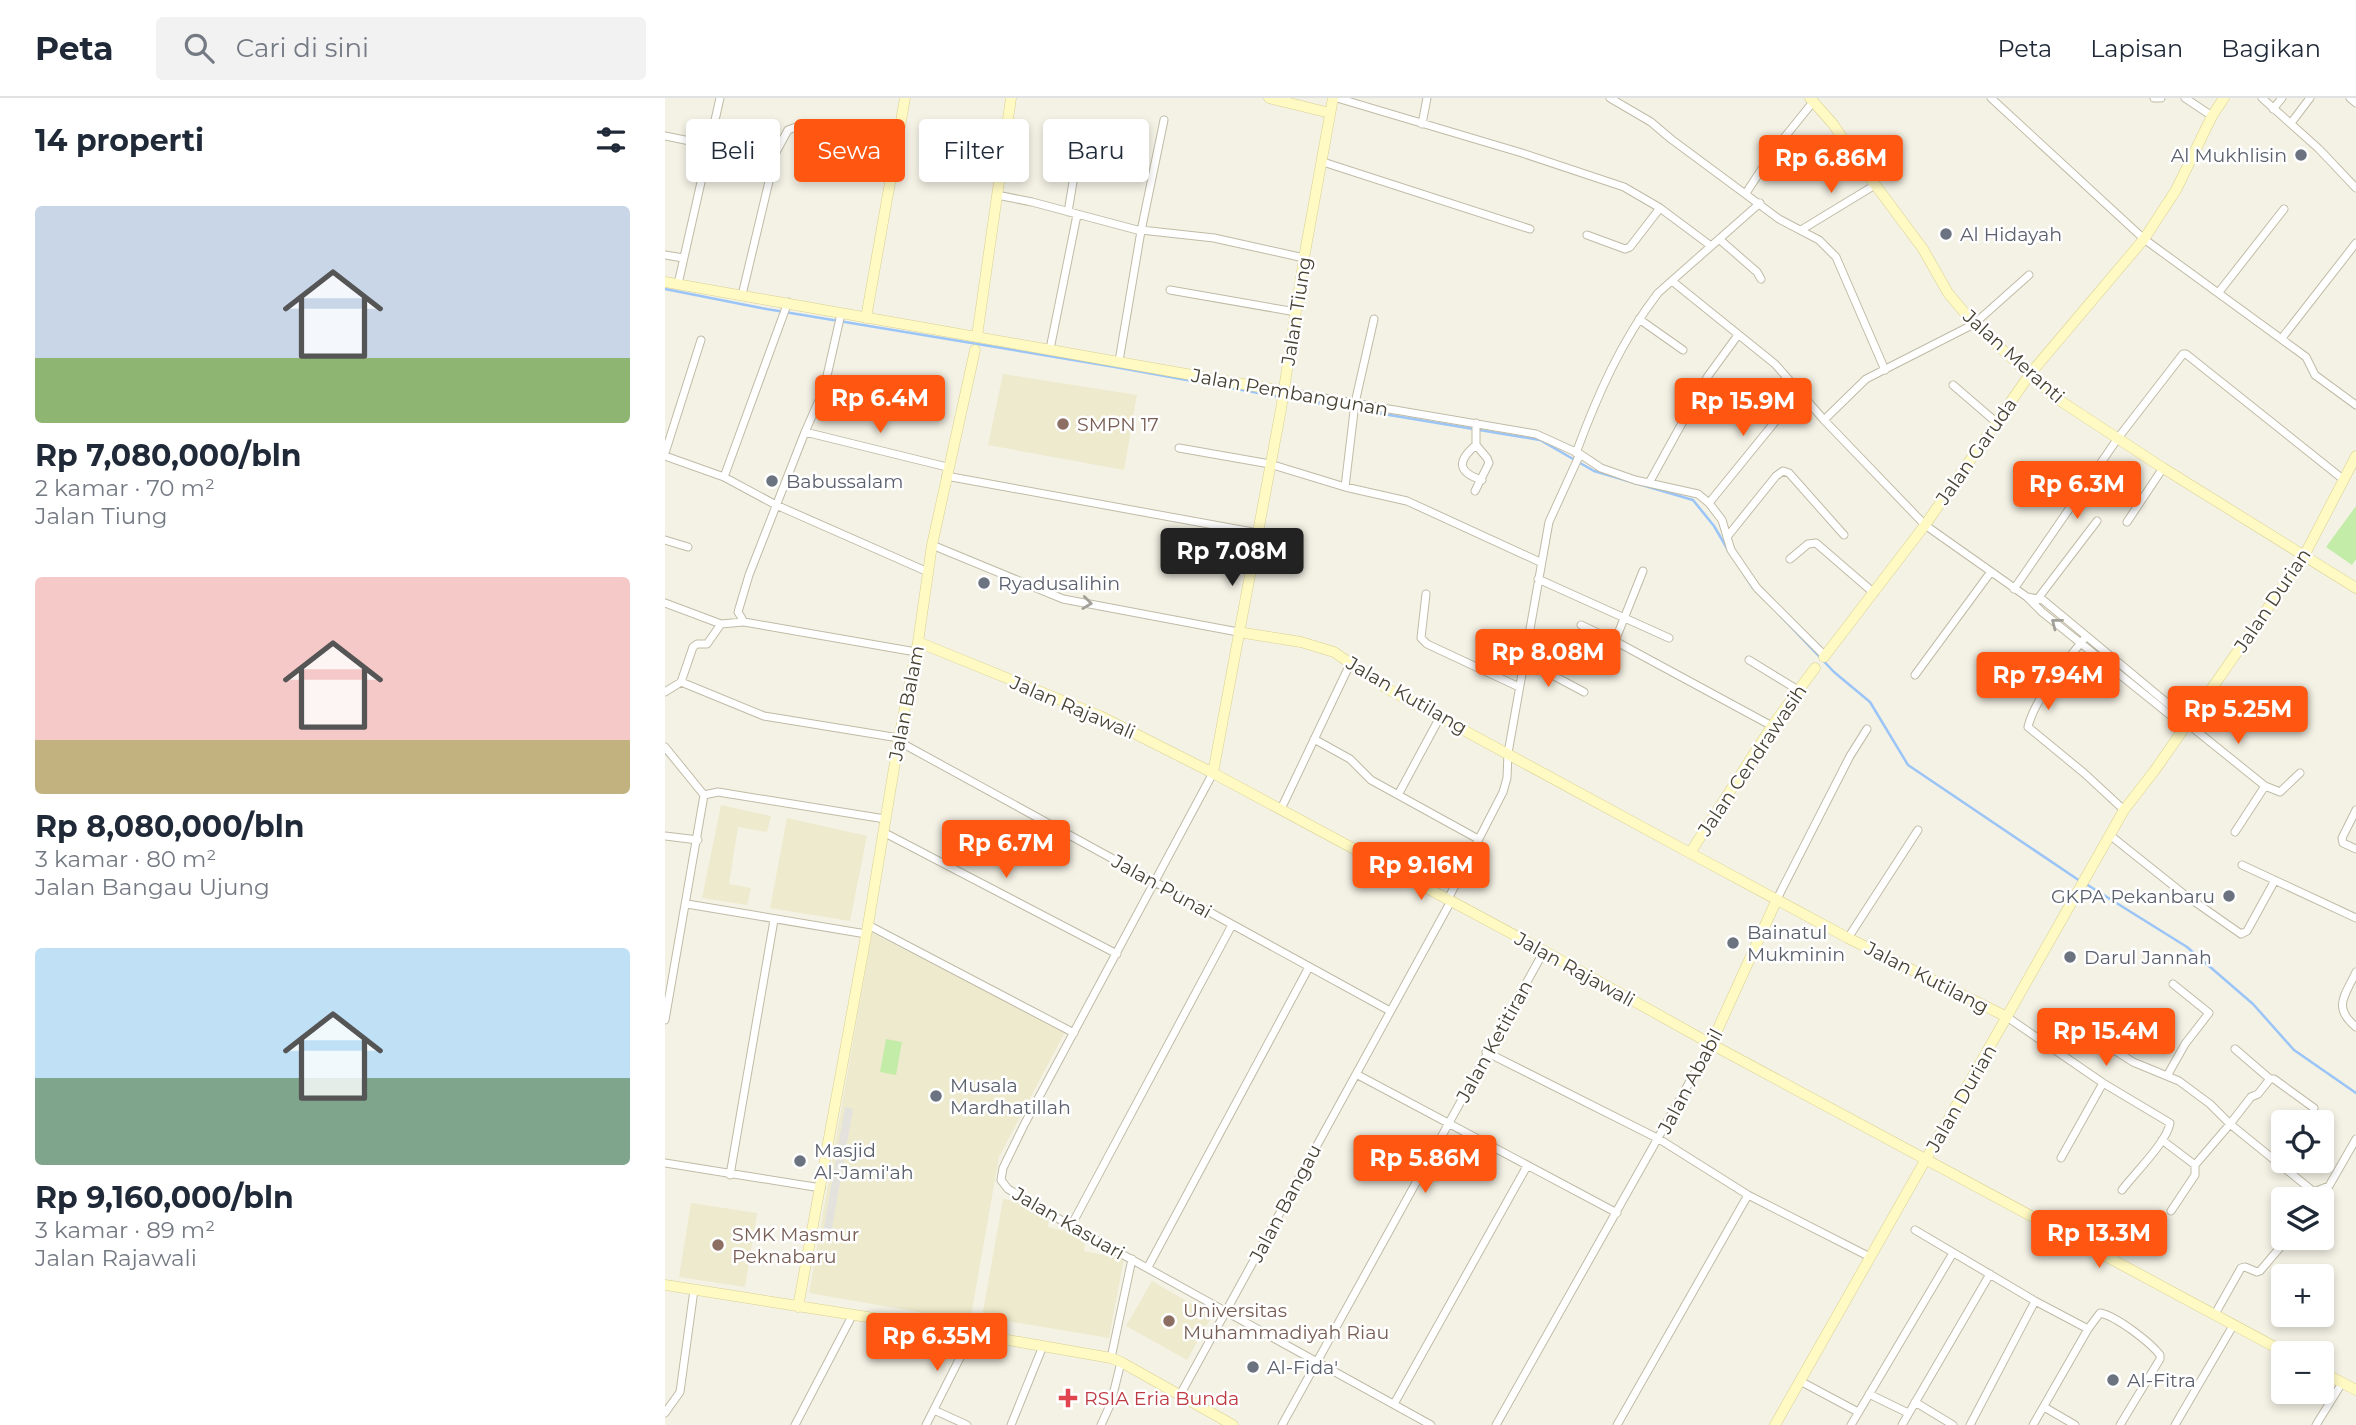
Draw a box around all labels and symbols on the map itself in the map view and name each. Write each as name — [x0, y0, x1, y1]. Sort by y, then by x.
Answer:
pin: Rp 6.86M — [1759, 136, 1903, 195]
place label: Al Mukhlisin — [2171, 144, 2287, 167]
marker: Al Mukhlisin — [2293, 147, 2309, 163]
place label: Al Hidayah — [1960, 223, 2062, 246]
marker: Al Hidayah — [1938, 226, 1954, 242]
street label: Jalan Tiung — [1276, 255, 1316, 368]
street label: Jalan Meranti — [1958, 304, 2069, 408]
street label: Jalan Pembangunan — [1189, 364, 1390, 421]
pin: Rp 6.4M — [815, 376, 945, 435]
pin: Rp 15.9M — [1671, 378, 1815, 438]
street label: Jalan Garuda — [1930, 393, 2022, 510]
place label: SMPN 17 — [1077, 413, 1159, 436]
marker: SMPN 17 — [1055, 416, 1071, 432]
pin: Rp 6.3M — [2012, 462, 2142, 521]
place label: Babussalam — [786, 470, 903, 493]
marker: Babussalam — [764, 473, 780, 489]
pin: Rp 7.08M — [1160, 528, 1304, 588]
street label: Jalan Durian — [2229, 544, 2315, 657]
place label: Ryadusalihin — [998, 572, 1120, 595]
marker: Ryadusalihin — [976, 575, 992, 591]
one-way arrow — [1081, 596, 1093, 611]
one-way arrow — [2052, 619, 2064, 632]
pin: Rp 8.08M — [1476, 630, 1620, 689]
street label: Jalan Balam — [884, 644, 929, 764]
street label: Jalan Kutilang — [1341, 651, 1471, 739]
pin: Rp 7.94M — [1976, 652, 2120, 712]
street label: Jalan Rajawali — [1006, 670, 1139, 744]
street label: Jalan Cendrawasih — [1693, 680, 1812, 841]
pin: Rp 5.25M — [2166, 686, 2310, 746]
pin: Rp 6.7M — [941, 820, 1071, 880]
pin: Rp 9.16M — [1349, 842, 1493, 902]
street label: Jalan Punai — [1107, 849, 1216, 923]
place label: GKPA Pekanbaru — [2051, 885, 2215, 908]
marker: GKPA Pekanbaru — [2221, 888, 2237, 904]
place label: Bainatul Mukminin — [1747, 921, 1845, 966]
street label: Jalan Rajawali — [1510, 926, 1639, 1012]
marker: Bainatul Mukminin — [1725, 935, 1741, 951]
street label: Jalan Kutilang — [1860, 936, 1992, 1019]
place label: Darul Jannah — [2084, 946, 2212, 969]
marker: Darul Jannah — [2062, 949, 2078, 965]
street label: Jalan Ketitiran — [1451, 976, 1537, 1107]
pin: Rp 15.4M — [2034, 1009, 2178, 1068]
street label: Jalan Ababil — [1653, 1025, 1728, 1139]
street label: Jalan Durian — [1921, 1041, 2001, 1157]
place label: Musala Mardhatillah — [950, 1074, 1071, 1119]
marker: Musala Mardhatillah — [928, 1088, 944, 1104]
pin: Rp 5.86M — [1353, 1136, 1497, 1195]
place label: Masjid Al-Jami'ah — [814, 1139, 914, 1184]
street label: Jalan Bangau — [1244, 1140, 1326, 1267]
marker: Masjid Al-Jami'ah — [792, 1153, 808, 1169]
street label: Jalan Kasuari — [1008, 1182, 1129, 1265]
pin: Rp 13.3M — [2027, 1210, 2171, 1270]
place label: SMK Masmur Peknabaru — [732, 1223, 860, 1268]
marker: SMK Masmur Peknabaru — [710, 1237, 726, 1253]
place label: Universitas Muhammadiyah Riau — [1183, 1299, 1389, 1344]
marker: Universitas Muhammadiyah Riau — [1161, 1313, 1177, 1329]
pin: Rp 6.35M — [865, 1314, 1009, 1373]
place label: Al-Fida' — [1267, 1356, 1338, 1379]
marker: Al-Fida' — [1245, 1359, 1261, 1375]
place label: Al-Fitra — [2127, 1369, 2196, 1392]
marker: Al-Fitra — [2105, 1372, 2121, 1388]
place label: RSIA Eria Bunda — [1084, 1387, 1239, 1410]
marker: RSIA Eria Bunda — [1058, 1388, 1078, 1408]

